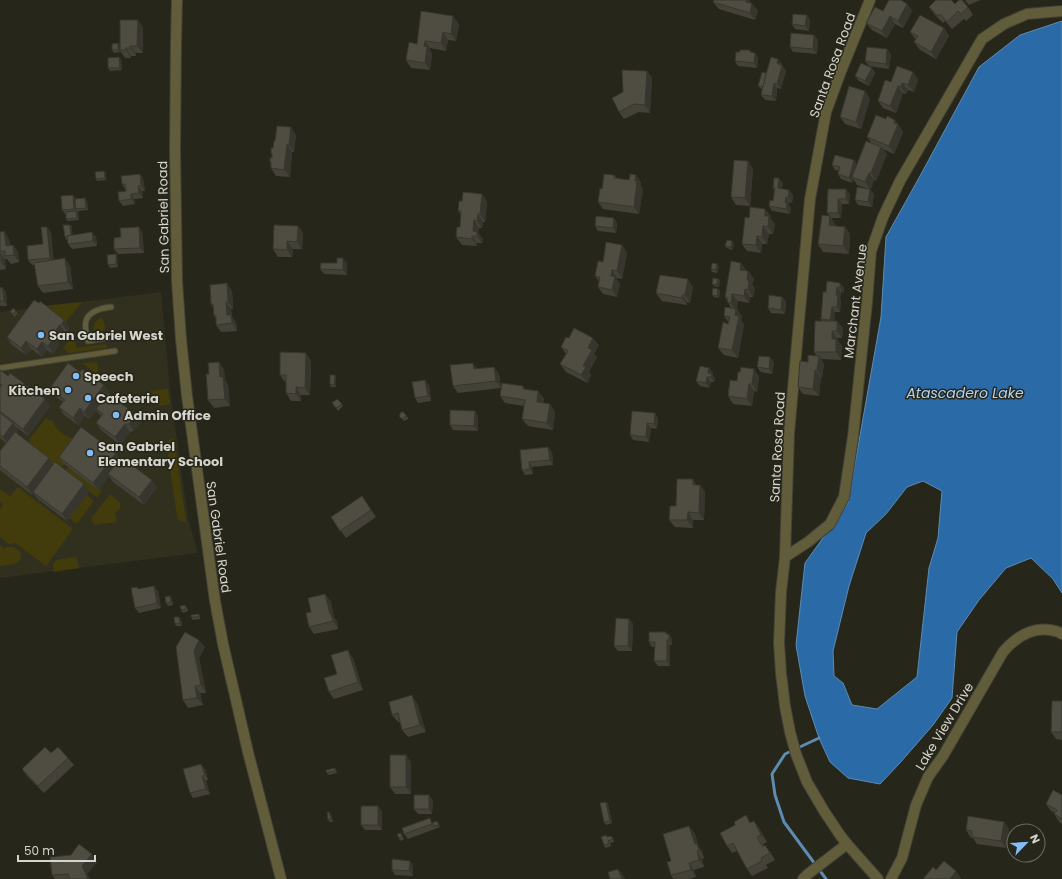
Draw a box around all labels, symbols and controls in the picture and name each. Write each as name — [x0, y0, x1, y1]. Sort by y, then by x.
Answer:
street label: Santa Rosa Road — [805, 10, 860, 120]
street label: San Gabriel Road — [153, 161, 174, 273]
street label: Marchant Avenue — [839, 243, 872, 359]
place label: San Gabriel West — [49, 326, 163, 345]
marker: San Gabriel West — [36, 330, 46, 340]
place label: Speech — [84, 367, 134, 386]
marker: Speech — [71, 371, 81, 381]
place label: Kitchen — [8, 381, 60, 400]
water label: Atascadero Lake — [905, 383, 1024, 403]
marker: Kitchen — [63, 385, 73, 395]
place label: Cafeteria — [96, 389, 159, 408]
street label: Santa Rosa Road — [765, 391, 790, 503]
marker: Cafeteria — [83, 393, 93, 403]
place label: Admin Office — [124, 406, 211, 425]
marker: Admin Office — [111, 410, 121, 420]
place label: San Gabriel Elementary School — [98, 437, 223, 471]
marker: San Gabriel Elementary School — [85, 448, 95, 458]
street label: San Gabriel Road — [201, 480, 236, 594]
street label: Lake View Drive — [911, 679, 978, 774]
north arrow — [1006, 823, 1046, 863]
text: N — [1026, 832, 1044, 846]
scale bar — [18, 837, 95, 863]
text: 50 m — [24, 842, 55, 859]

